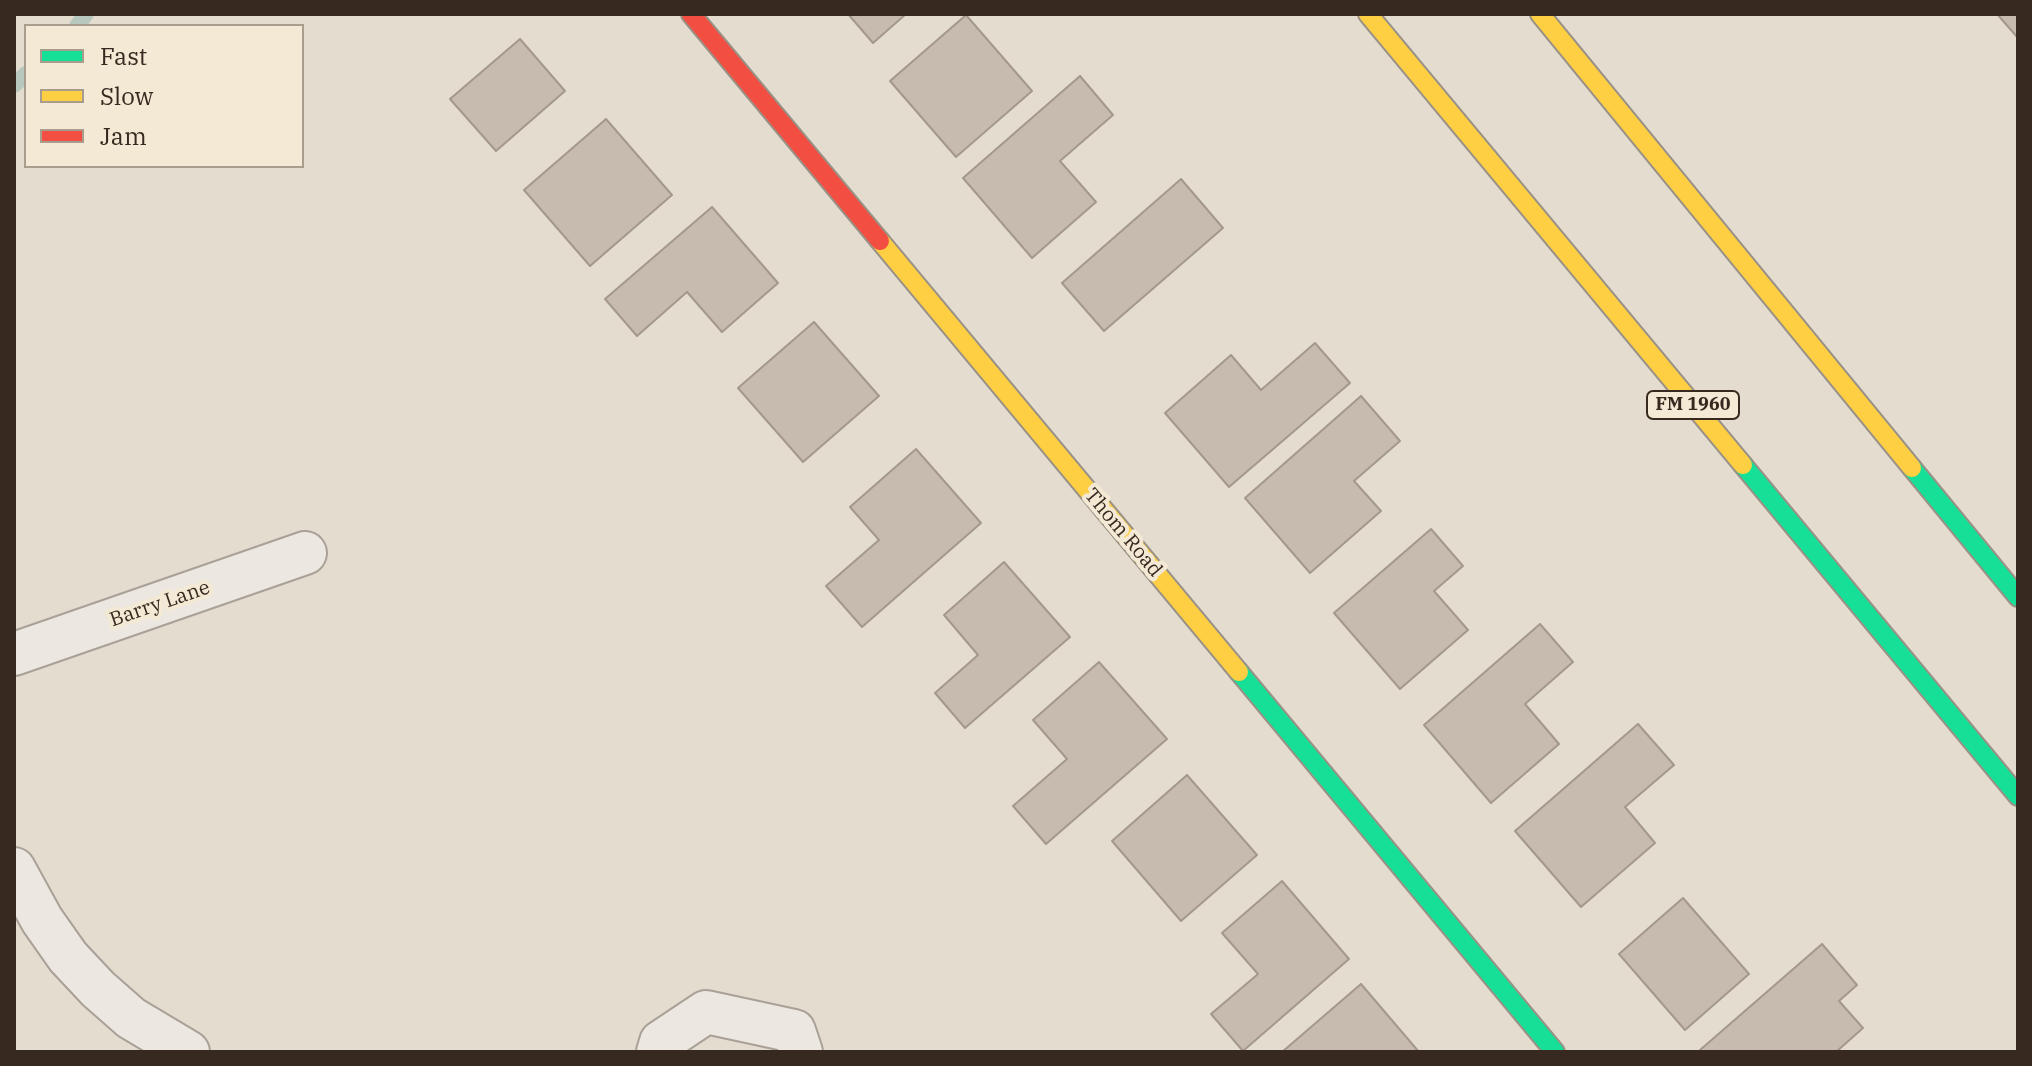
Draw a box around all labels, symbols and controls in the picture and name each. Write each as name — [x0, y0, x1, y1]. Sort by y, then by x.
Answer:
legend — [24, 24, 304, 168]
text: Fast — [100, 40, 147, 72]
text: Slow — [100, 80, 153, 112]
text: Jam — [100, 120, 147, 152]
road number: FM 1960 — [1647, 391, 1739, 419]
street label: Thom Road — [1079, 484, 1167, 582]
street label: Barry Lane — [107, 576, 213, 632]

